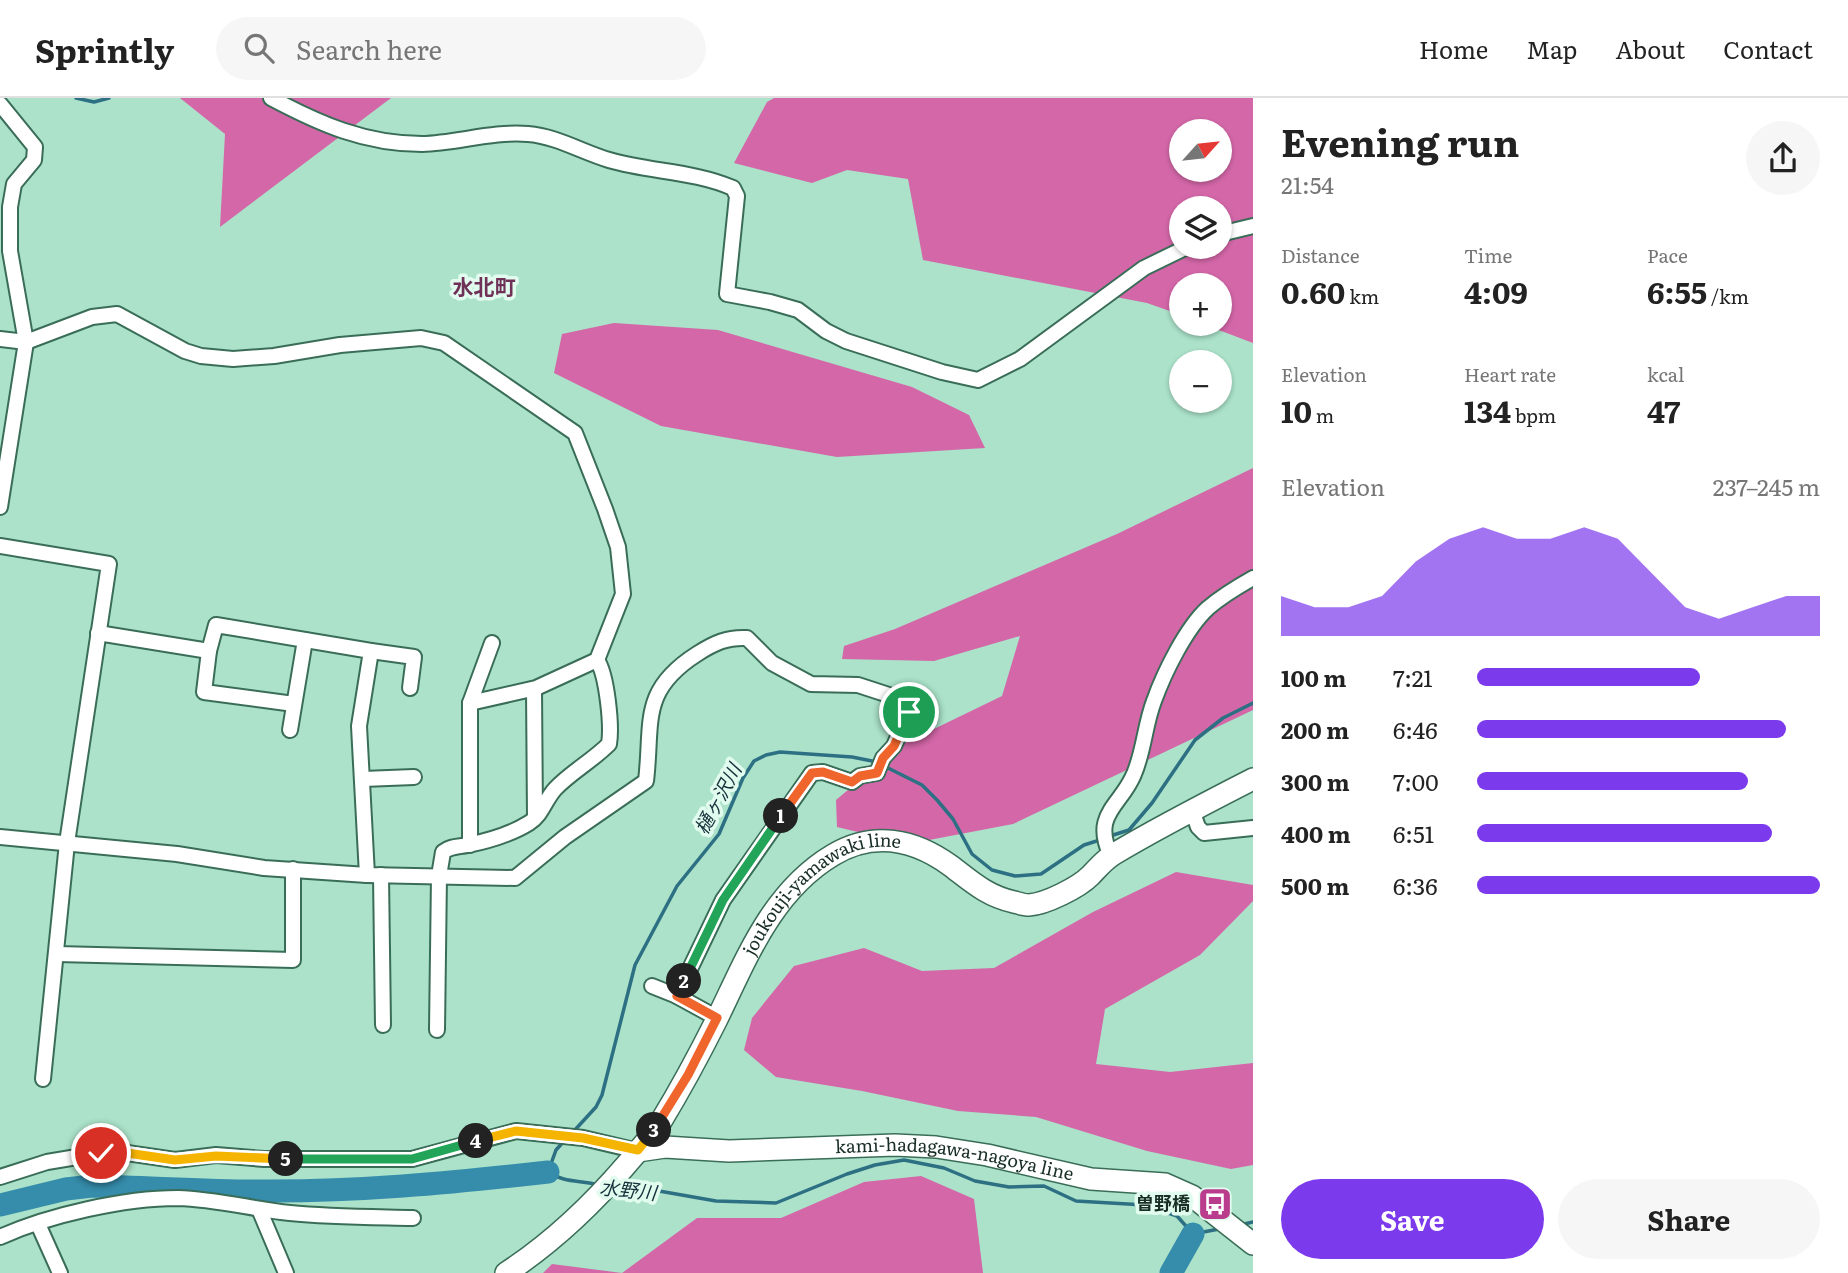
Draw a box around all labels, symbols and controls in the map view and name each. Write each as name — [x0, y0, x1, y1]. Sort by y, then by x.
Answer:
search box — [216, 17, 706, 80]
text: Sprintly — [35, 24, 174, 73]
icon: search — [240, 29, 278, 67]
text: Search here — [296, 29, 442, 68]
text: Home — [1419, 31, 1488, 66]
text: Map — [1526, 31, 1577, 66]
text: About — [1615, 31, 1685, 66]
text: Contact — [1723, 31, 1813, 66]
text: Evening run — [1281, 112, 1519, 169]
north arrow — [1169, 119, 1232, 182]
map controls — [1169, 119, 1232, 413]
button: share — [1746, 121, 1820, 195]
text: 21:54 — [1281, 167, 1334, 201]
button: layers — [1169, 196, 1232, 259]
text: Distance — [1281, 241, 1360, 269]
text: Time — [1464, 241, 1512, 269]
text: Pace — [1647, 241, 1688, 269]
text: 0.60 — [1281, 269, 1345, 313]
text: 4:09 — [1464, 269, 1528, 313]
text: 6:55 — [1647, 269, 1707, 313]
district label: 水北町 — [453, 270, 516, 301]
button: + — [1169, 273, 1232, 336]
text: km — [1345, 282, 1379, 310]
text: /km — [1707, 282, 1749, 310]
button: − — [1169, 350, 1232, 413]
text: Elevation — [1281, 360, 1367, 388]
text: Heart rate — [1464, 360, 1556, 388]
text: kcal — [1647, 360, 1684, 388]
text: 10 — [1281, 388, 1312, 432]
text: 134 — [1464, 388, 1511, 432]
text: 47 — [1647, 388, 1680, 432]
text: m — [1312, 401, 1334, 429]
text: bpm — [1511, 401, 1556, 429]
text: Elevation — [1281, 469, 1385, 503]
text: 237–245 m — [1713, 469, 1820, 503]
text: 100 m — [1281, 660, 1346, 694]
text: 7:21 — [1393, 660, 1433, 694]
pin — [879, 682, 939, 742]
icon: arrive — [890, 693, 928, 731]
text: 200 m — [1281, 712, 1349, 746]
text: 6:46 — [1393, 712, 1438, 746]
water label: 樋ヶ沢川 — [687, 757, 748, 839]
text: 300 m — [1281, 764, 1350, 798]
text: 7:00 — [1393, 764, 1438, 798]
pin: 1 — [764, 798, 798, 834]
text: 1 — [777, 801, 784, 829]
text: 400 m — [1281, 816, 1351, 850]
text: 6:51 — [1393, 816, 1434, 850]
street label: joukouji-yamawaki line — [735, 826, 903, 960]
text: 500 m — [1281, 868, 1349, 902]
text: 6:36 — [1393, 868, 1438, 902]
pin: 2 — [666, 964, 702, 998]
text: 2 — [678, 966, 689, 994]
pin: 3 — [636, 1112, 672, 1148]
text: 3 — [648, 1115, 659, 1143]
pin — [71, 1123, 131, 1183]
pin: 4 — [458, 1124, 494, 1158]
text: 4 — [470, 1126, 481, 1154]
street label: kami-hadagawa-nagoya line — [834, 1130, 1076, 1187]
icon: check — [82, 1134, 120, 1172]
pin: 5 — [268, 1142, 304, 1176]
text: 5 — [280, 1144, 291, 1172]
water label: 水野川 — [598, 1172, 660, 1206]
button: Save — [1281, 1179, 1544, 1259]
button: Share — [1558, 1179, 1820, 1259]
bus stop icon: 曽野橋 — [1196, 1185, 1234, 1223]
place label: 曽野橋 — [1136, 1189, 1190, 1216]

